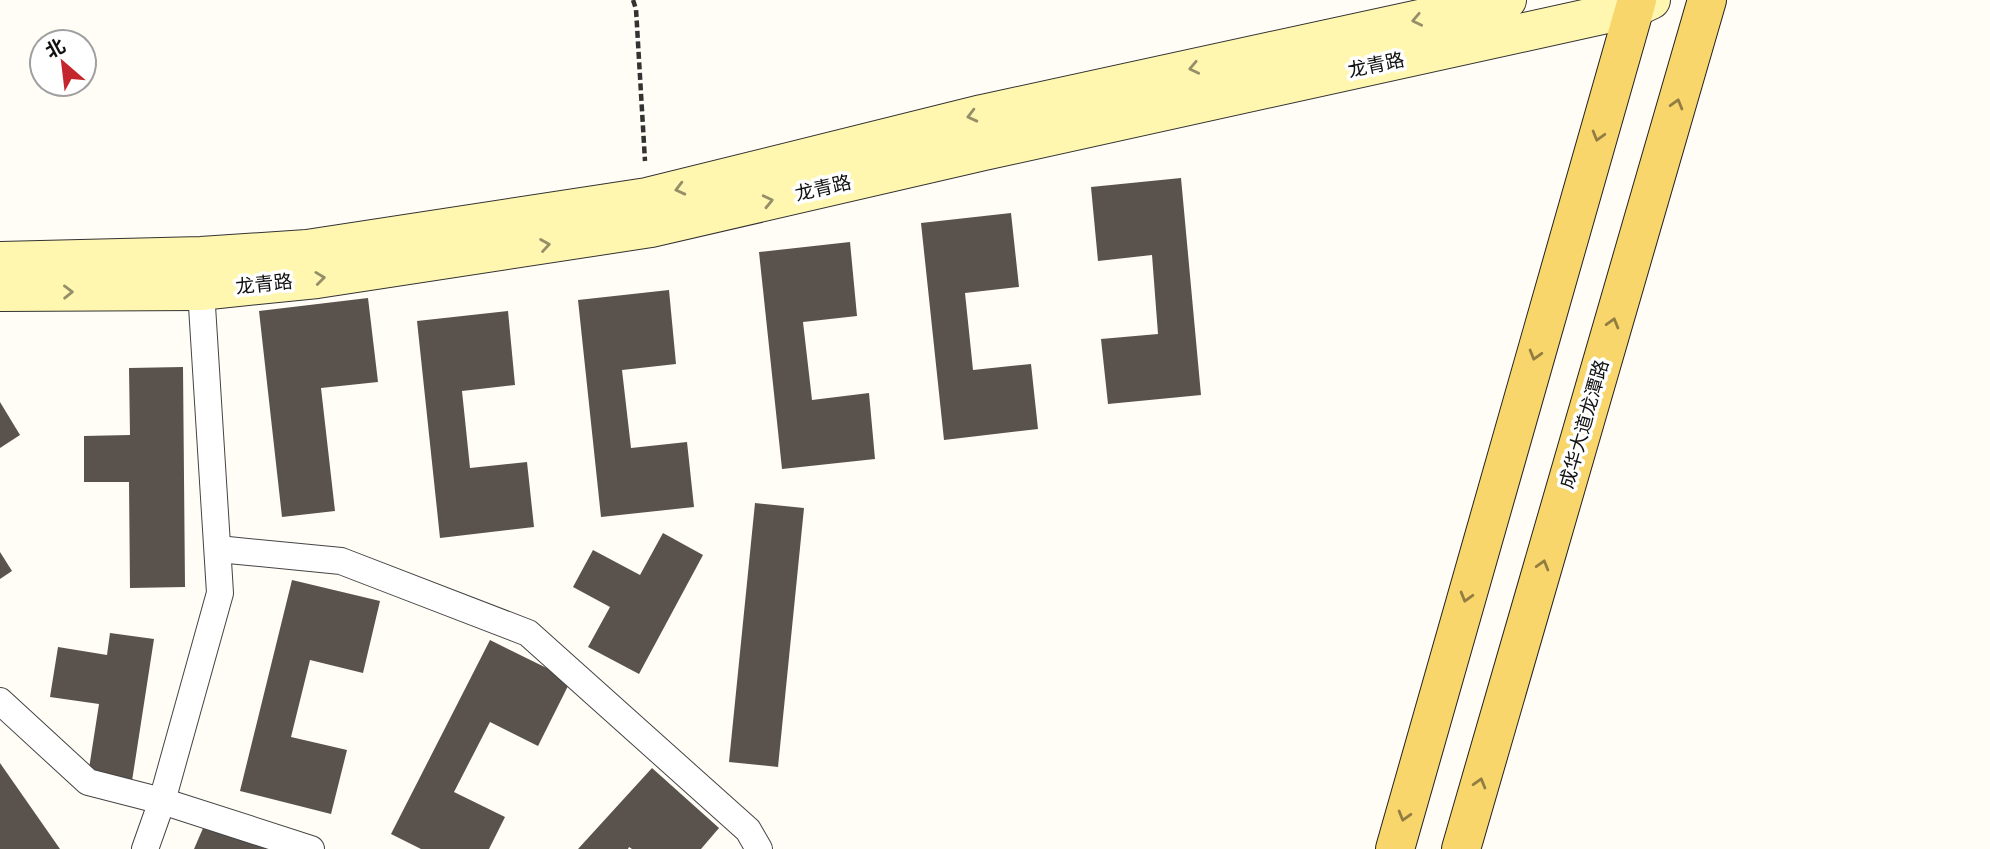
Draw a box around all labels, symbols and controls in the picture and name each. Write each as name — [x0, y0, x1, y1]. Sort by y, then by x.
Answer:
one-way arrow — [1411, 11, 1423, 26]
north arrow — [28, 28, 98, 98]
text: 北 — [41, 34, 69, 63]
street label: 龙青路 — [1346, 48, 1406, 82]
one-way arrow — [1188, 60, 1200, 74]
one-way arrow — [1668, 98, 1683, 110]
one-way arrow — [966, 108, 978, 123]
one-way arrow — [1591, 130, 1606, 142]
street label: 龙青路 — [793, 170, 853, 206]
one-way arrow — [674, 181, 686, 195]
one-way arrow — [762, 195, 774, 209]
one-way arrow — [539, 237, 550, 252]
street label: 龙青路 — [234, 270, 294, 298]
one-way arrow — [314, 271, 325, 286]
one-way arrow — [63, 284, 74, 300]
one-way arrow — [1605, 317, 1620, 329]
one-way arrow — [1529, 349, 1544, 361]
street label: 成华大道龙潭路 — [1555, 357, 1613, 491]
one-way arrow — [1535, 559, 1550, 571]
one-way arrow — [1460, 591, 1475, 603]
one-way arrow — [1472, 778, 1487, 790]
one-way arrow — [1398, 810, 1412, 822]

